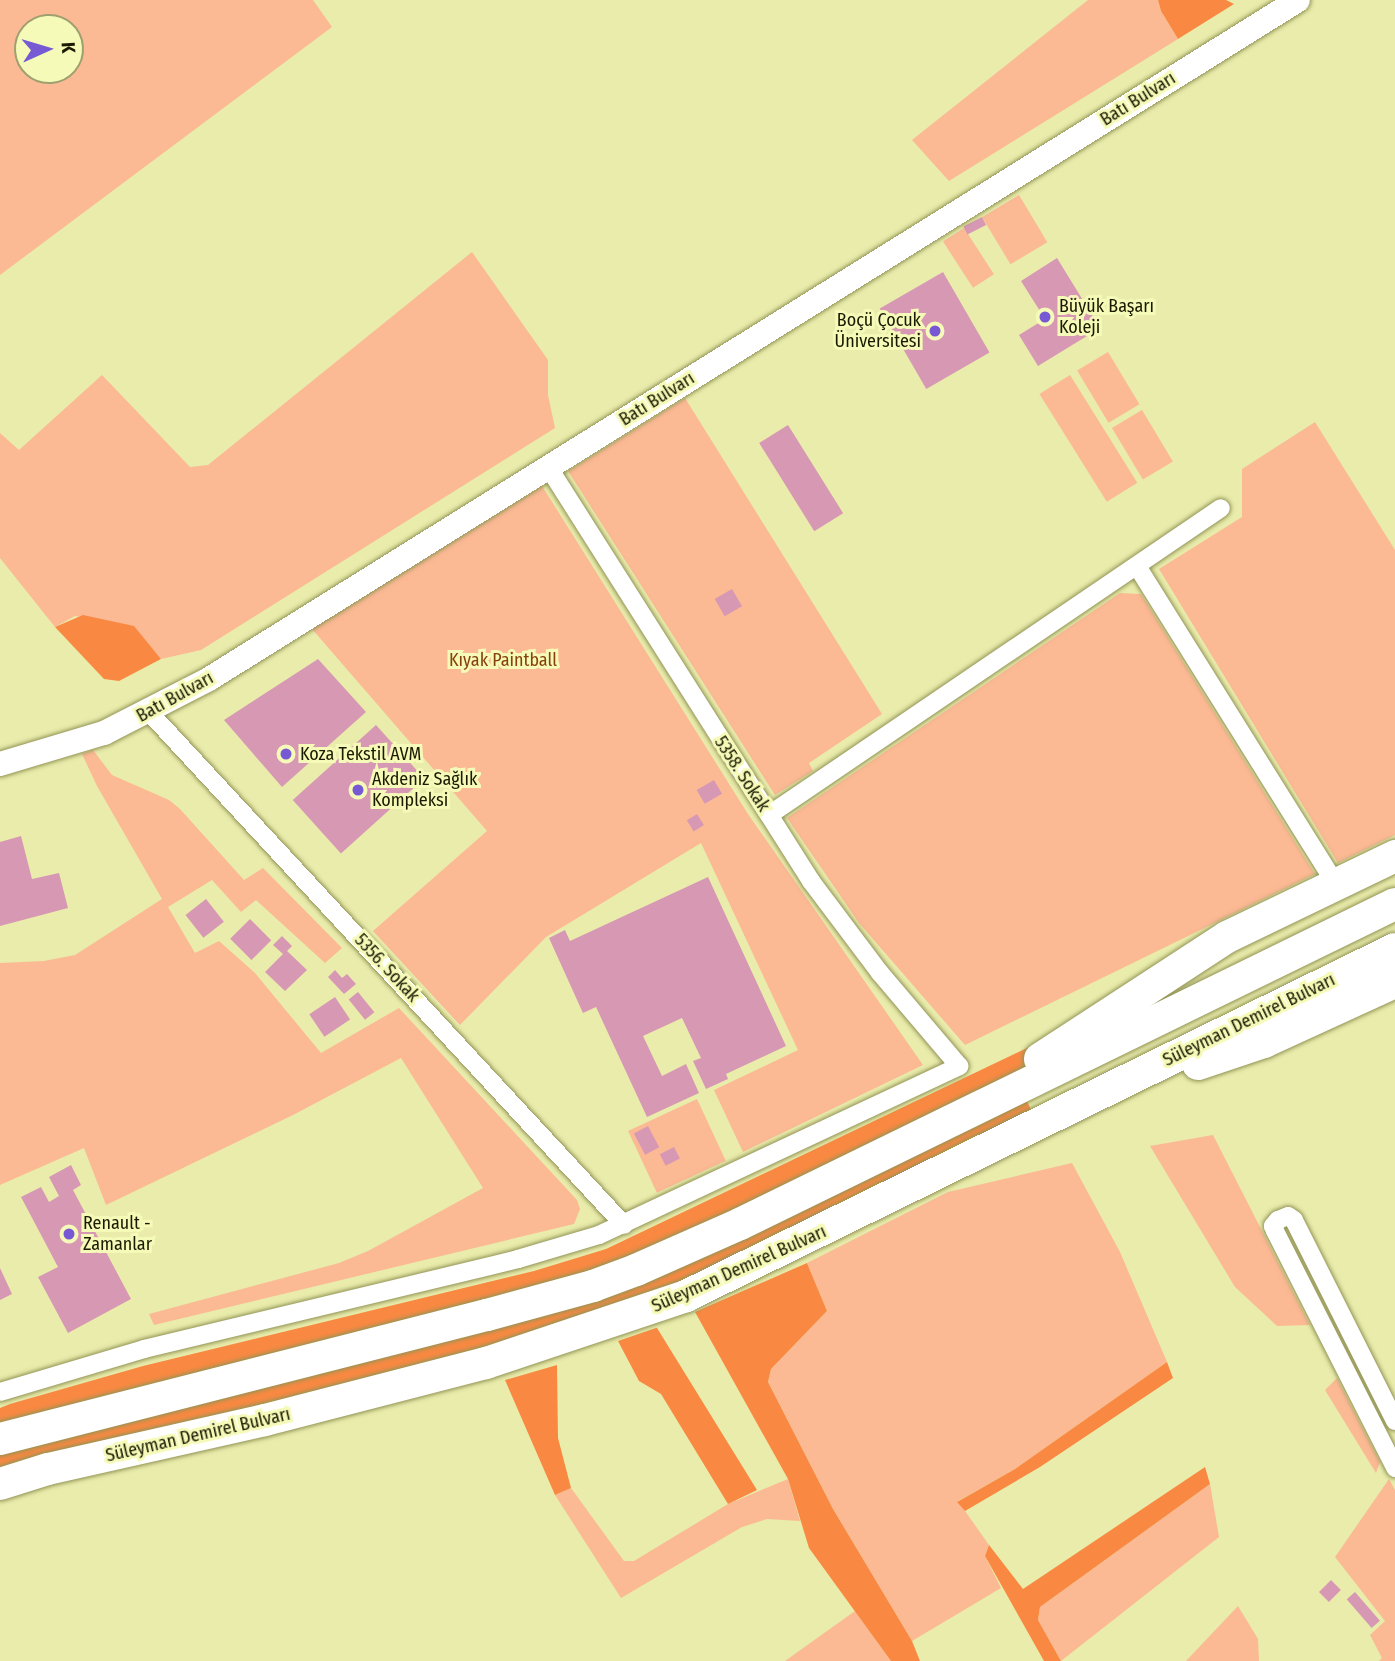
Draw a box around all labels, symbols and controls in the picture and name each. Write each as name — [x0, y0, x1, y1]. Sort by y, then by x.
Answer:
north arrow — [14, 14, 84, 84]
text: K — [57, 41, 80, 54]
street label: Batı Bulvarı — [1096, 67, 1180, 131]
place label: Büyük Başarı Koleji — [1059, 296, 1154, 338]
marker: Büyük Başarı Koleji — [1037, 309, 1053, 325]
place label: Boçü Çocuk Üniversitesi — [835, 310, 921, 352]
marker: Boçü Çocuk Üniversitesi — [927, 323, 943, 339]
street label: Batı Bulvarı — [615, 367, 699, 431]
park label: Kıyak Paintball — [449, 649, 557, 671]
street label: Batı Bulvarı — [133, 667, 217, 727]
street label: 5358. Sokak — [710, 732, 774, 816]
place label: Koza Tekstil AVM — [300, 743, 421, 765]
marker: Koza Tekstil AVM — [278, 746, 294, 762]
place label: Akdeniz Sağlık Kompleksi — [372, 769, 477, 812]
marker: Akdeniz Sağlık Kompleksi — [350, 782, 366, 798]
street label: 5356. Sokak — [350, 929, 424, 1007]
street label: Süleyman Demirel Bulvarı — [1159, 969, 1339, 1071]
place label: Renault - Zamanlar — [83, 1213, 152, 1256]
street label: Süleyman Demirel Bulvarı — [648, 1221, 830, 1317]
marker: Renault - Zamanlar — [61, 1226, 77, 1242]
street label: Süleyman Demirel Bulvarı — [104, 1403, 292, 1467]

